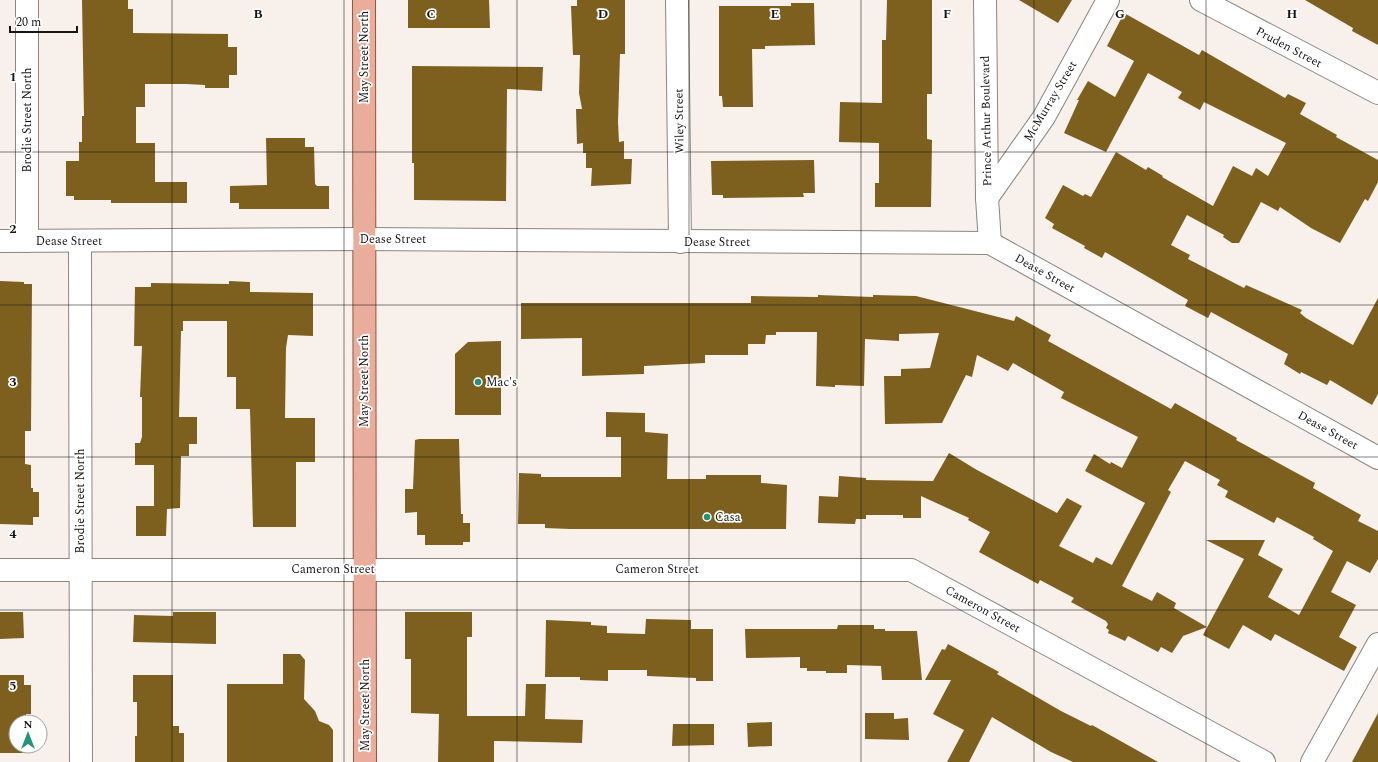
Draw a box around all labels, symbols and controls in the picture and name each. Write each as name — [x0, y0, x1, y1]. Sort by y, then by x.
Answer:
text: B — [253, 4, 263, 24]
text: C — [426, 4, 436, 24]
text: D — [598, 4, 608, 24]
text: E — [771, 4, 780, 24]
text: F — [943, 4, 951, 24]
text: G — [1115, 4, 1125, 24]
text: H — [1287, 4, 1298, 24]
scale bar — [10, 8, 77, 34]
street label: May Street North — [355, 11, 374, 103]
text: 20 m — [16, 13, 41, 32]
street label: Pruden Street — [1252, 22, 1325, 73]
street label: Prince Arthur Boulevard — [976, 55, 997, 187]
street label: McMurray Street — [1019, 57, 1082, 145]
text: 1 — [9, 67, 17, 87]
street label: Brodie Street North — [18, 67, 37, 173]
street label: Wiley Street — [669, 88, 690, 154]
text: 2 — [9, 219, 17, 239]
street label: Dease Street — [360, 230, 426, 249]
street label: Dease Street — [36, 232, 102, 251]
street label: Dease Street — [684, 233, 750, 252]
street label: Dease Street — [1011, 249, 1078, 298]
street label: May Street North — [355, 335, 374, 427]
text: 3 — [9, 372, 17, 392]
place label: Mac's — [486, 373, 517, 392]
marker: Mac's — [473, 377, 483, 387]
street label: Dease Street — [1294, 406, 1361, 455]
street label: Brodie Street North — [71, 448, 90, 554]
place label: Casa — [715, 508, 741, 527]
marker: Casa — [702, 512, 712, 522]
text: 4 — [9, 524, 17, 544]
street label: Cameron Street — [291, 560, 375, 579]
street label: Cameron Street — [615, 560, 699, 579]
street label: Cameron Street — [942, 581, 1024, 638]
street label: May Street North — [356, 659, 375, 751]
text: 5 — [9, 676, 17, 696]
north arrow — [8, 714, 48, 754]
text: N — [24, 716, 33, 733]

